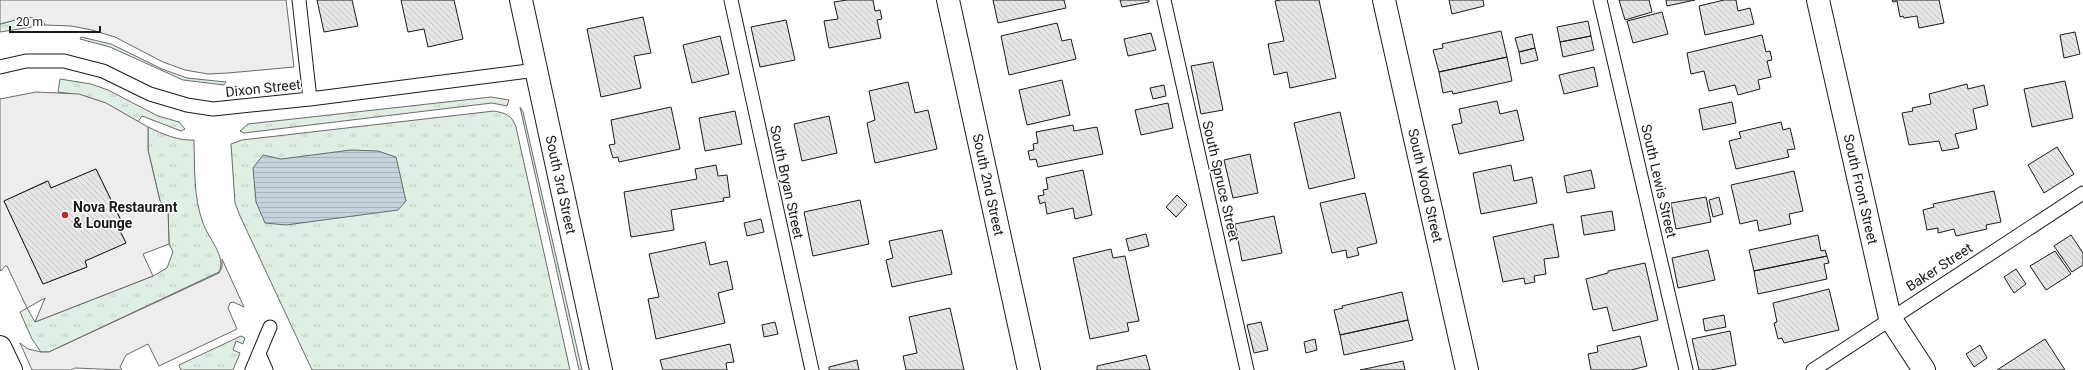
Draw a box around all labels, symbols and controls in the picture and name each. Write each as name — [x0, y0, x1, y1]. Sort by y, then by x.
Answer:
scale bar — [10, 8, 100, 34]
text: 20 m — [16, 15, 43, 29]
street label: Dixon Street — [225, 76, 302, 100]
street label: South Spruce Street — [1199, 119, 1243, 243]
street label: South Lewis Street — [1638, 123, 1680, 240]
street label: South Bryan Street — [767, 124, 807, 241]
street label: South Wood Street — [1405, 127, 1446, 244]
street label: South 2nd Street — [970, 132, 1007, 237]
street label: South Front Street — [1841, 132, 1881, 246]
street label: South 3rd Street — [542, 134, 579, 236]
place label: Nova Restaurant & Lounge — [73, 199, 178, 231]
marker: Nova Restaurant & Lounge — [60, 210, 70, 220]
street label: Baker Street — [1903, 239, 1976, 294]

